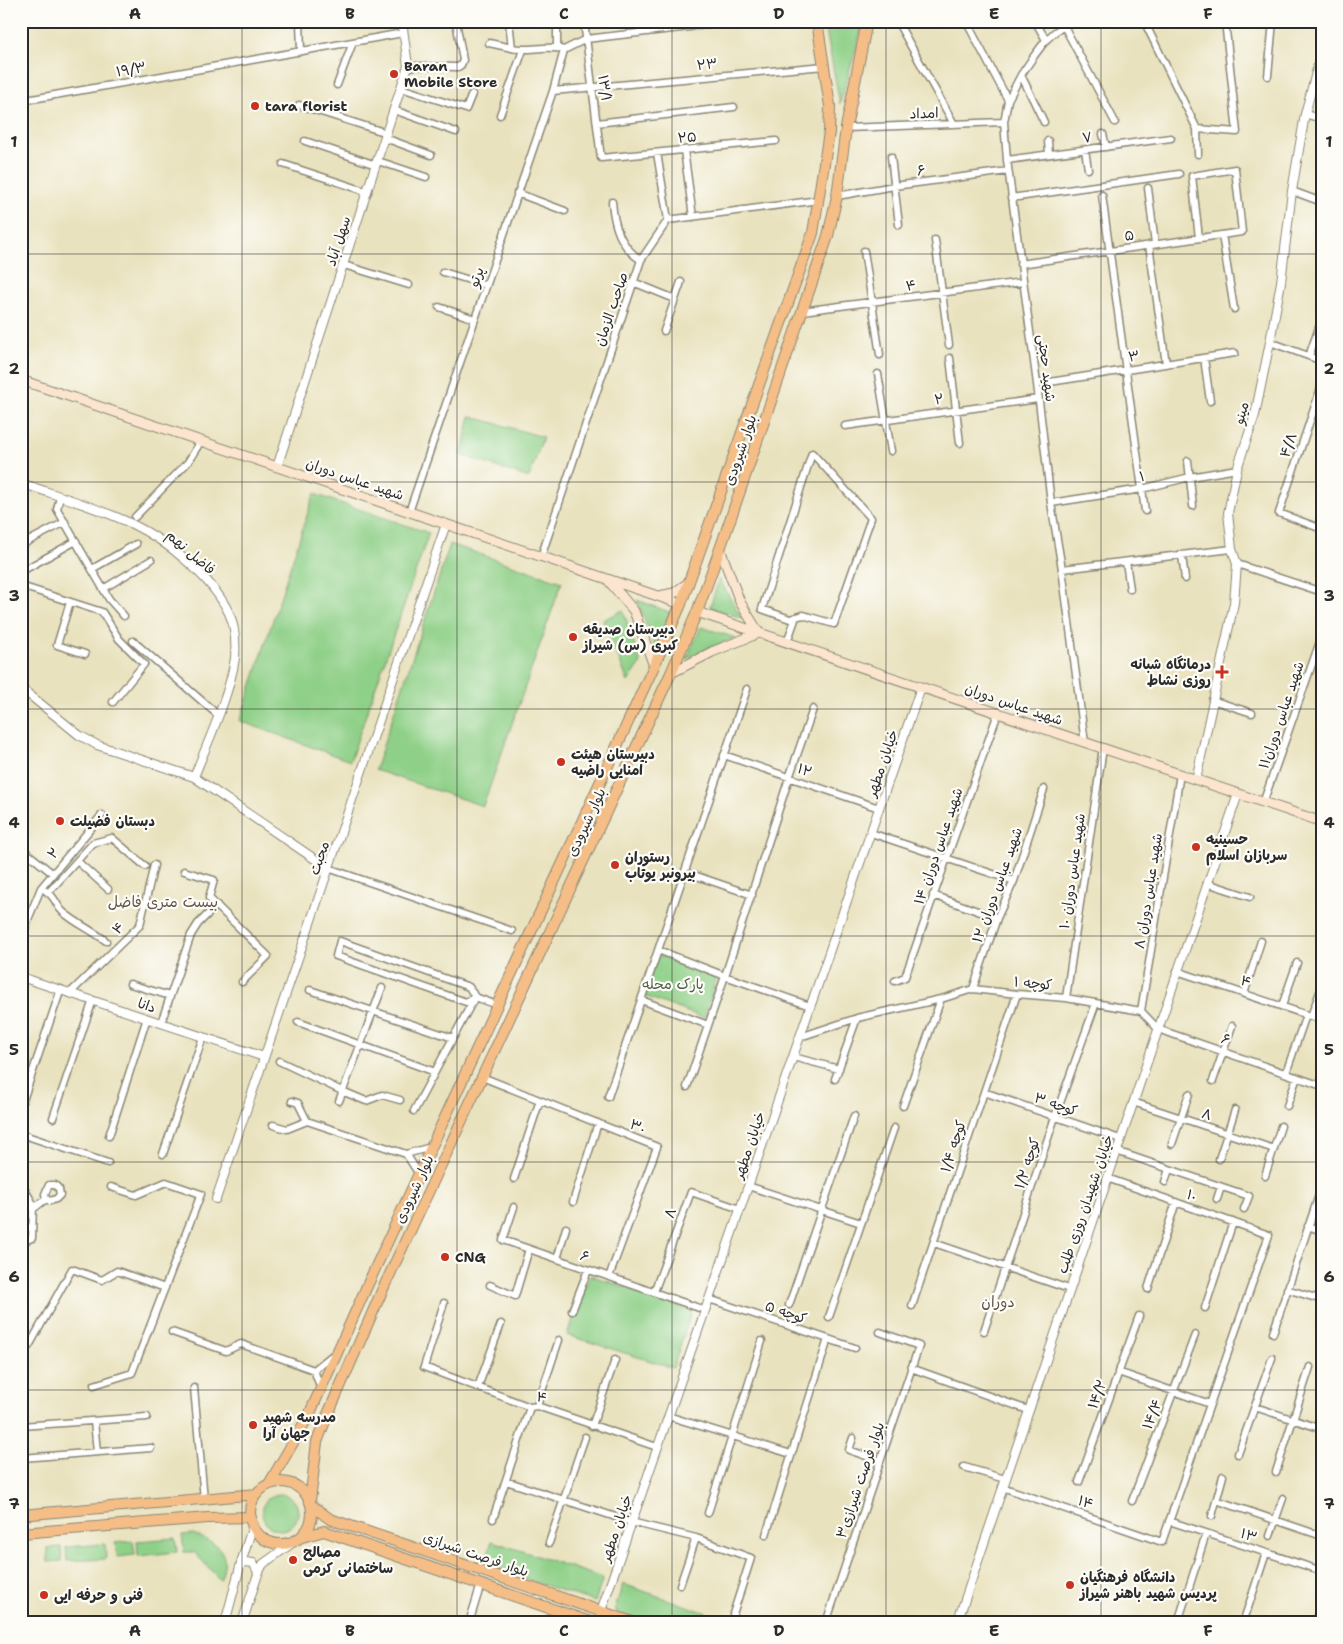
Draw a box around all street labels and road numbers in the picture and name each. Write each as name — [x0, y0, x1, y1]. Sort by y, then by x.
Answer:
street label: ۲۳ — [696, 54, 718, 74]
street label: ۱۹/۳ — [115, 58, 147, 80]
street label: ۱۳/۱ — [594, 74, 616, 102]
street label: امداد — [909, 103, 939, 123]
street label: ۲۵ — [677, 127, 697, 147]
street label: ۷ — [1081, 127, 1093, 147]
street label: ۶ — [916, 161, 926, 179]
street label: سهل آباد — [321, 214, 355, 268]
street label: ۵ — [1123, 225, 1135, 245]
street label: پرتو — [464, 264, 489, 291]
street label: صاحب الزمان — [590, 270, 632, 348]
street label: ۴ — [905, 275, 917, 295]
street label: شهید حجتی — [1034, 333, 1060, 403]
street label: ۳ — [1127, 346, 1141, 366]
street label: ۲ — [933, 389, 945, 409]
street label: مینو — [1229, 400, 1254, 428]
street label: بلوار شیرودی — [720, 412, 760, 488]
street label: ۴/۸ — [1275, 430, 1301, 460]
street label: شهید عباس دوران — [303, 454, 406, 505]
street label: ۱ — [1138, 467, 1146, 485]
street label: فاضل نهم — [161, 526, 219, 580]
street label: شهید عباس دوران۱۱ — [1254, 659, 1309, 771]
street label: شهید عباس دوران — [962, 679, 1065, 730]
street label: خیابان مطهر — [862, 727, 902, 800]
street label: ۱۲ — [795, 759, 815, 781]
street label: بلوار شیرودی — [562, 785, 610, 859]
street label: شهید عباس دوران ۱۴ — [910, 785, 967, 907]
street label: شهید عباس دوران ۱۰ — [1055, 812, 1090, 930]
street label: شهید عباس دوران ۱۲ — [968, 825, 1027, 946]
street label: شهید عباس دوران ۸ — [1130, 832, 1167, 950]
street label: محبت — [305, 839, 333, 877]
street label: ۲ — [43, 844, 63, 862]
street label: ۴ — [108, 918, 128, 938]
street label: ۴ — [1238, 971, 1254, 991]
street label: کوچه ۱ — [1013, 972, 1053, 995]
street label: دانا — [136, 994, 158, 1016]
street label: ۶ — [1219, 1029, 1233, 1049]
street label: کوچه ۳ — [1032, 1088, 1080, 1121]
street label: ۸ — [1200, 1104, 1214, 1124]
street label: خیابان مطهر — [729, 1109, 769, 1182]
street label: ۳۰ — [627, 1115, 649, 1137]
street label: کوچه ۱/۴ — [936, 1118, 971, 1175]
street label: خیابان شهیدان روزی طلب — [1053, 1132, 1117, 1276]
street label: کوچه ۱/۲ — [1010, 1135, 1045, 1191]
street label: بلوار شیرودی — [390, 1152, 438, 1226]
street label: ۱۰ — [1185, 1185, 1199, 1205]
street label: ۸ — [660, 1205, 680, 1221]
street label: ۶ — [578, 1246, 592, 1266]
street label: کوچه ۵ — [762, 1296, 809, 1328]
street label: ۱۴/۲ — [1083, 1377, 1111, 1411]
street label: ۴ — [535, 1387, 549, 1407]
street label: ۱۴/۴ — [1138, 1396, 1166, 1432]
street label: ۳بلوار فرصت شیرازی — [832, 1420, 888, 1540]
street label: ۱۴ — [1076, 1491, 1096, 1513]
street label: خیابان مطهر — [596, 1492, 636, 1565]
street label: ۱۳ — [1238, 1524, 1260, 1546]
street label: بلوار فرصت شیرازی — [421, 1528, 531, 1580]

